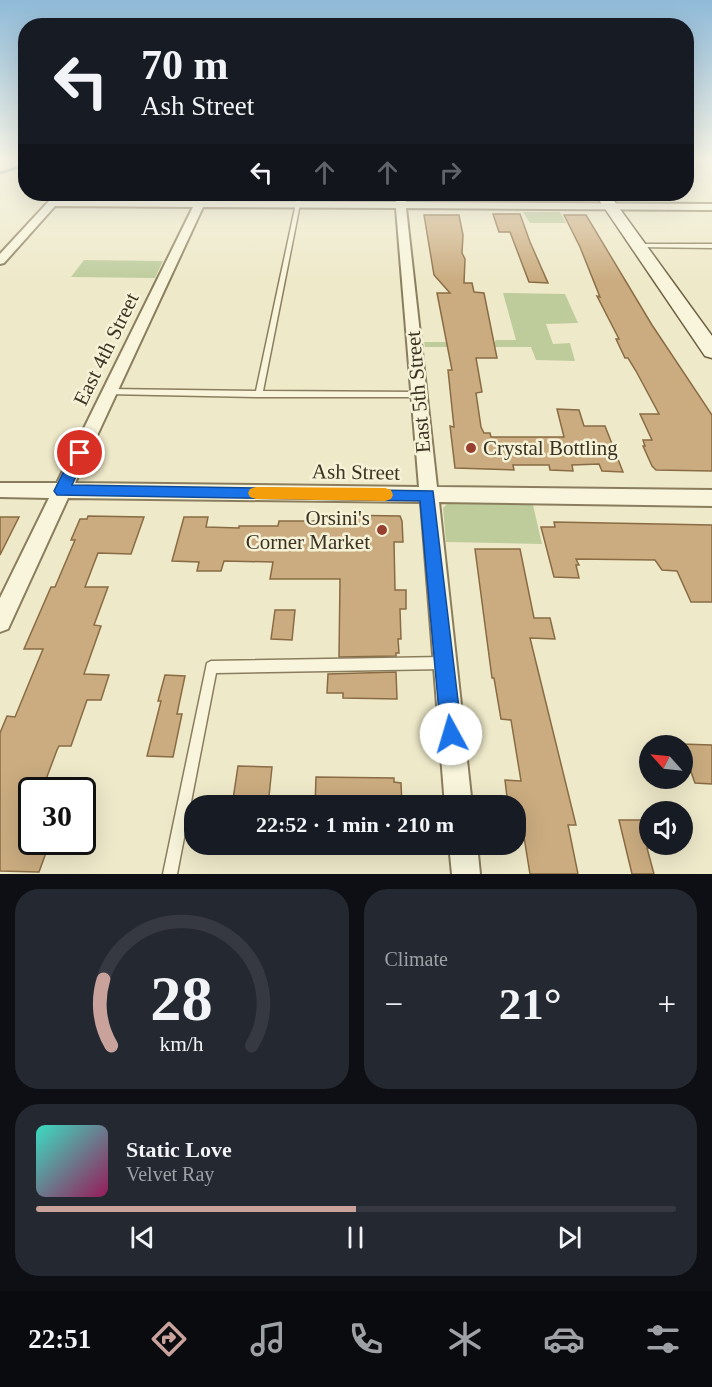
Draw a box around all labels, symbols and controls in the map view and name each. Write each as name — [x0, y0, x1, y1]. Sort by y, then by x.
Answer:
icon: left — [42, 42, 120, 120]
text: 70 m — [141, 42, 229, 88]
text: Ash Street — [141, 91, 254, 121]
icon: left — [245, 156, 278, 189]
icon: ahead — [308, 156, 341, 189]
icon: ahead — [371, 156, 404, 189]
icon: right — [434, 156, 467, 189]
street label: East 4th Street — [68, 289, 144, 409]
street label: East 5th Street — [401, 330, 435, 454]
pin — [54, 427, 105, 478]
icon: arrive — [63, 436, 96, 469]
place label: Crystal Bottling — [483, 436, 618, 460]
marker: Crystal Bottling — [464, 441, 478, 455]
street label: Ash Street — [312, 459, 400, 485]
place label: Orsini's Corner Market — [246, 506, 370, 554]
marker: Orsini's Corner Market — [375, 523, 389, 537]
position arrow — [419, 702, 483, 766]
north arrow — [639, 735, 693, 789]
map controls — [639, 735, 693, 855]
speed limit sign: 30 — [18, 777, 96, 855]
button: sound — [639, 801, 693, 855]
text: 22:52 · 1 min · 210 m — [256, 812, 454, 837]
text: Climate — [385, 948, 448, 970]
text: 28 — [151, 964, 213, 1033]
text: 21° — [499, 979, 562, 1029]
text: − — [385, 986, 403, 1022]
text: + — [657, 986, 676, 1022]
text: km/h — [160, 1032, 204, 1056]
text: Static Love — [126, 1137, 232, 1162]
text: Velvet Ray — [126, 1163, 214, 1185]
icon: previous — [126, 1221, 159, 1254]
icon: pause — [339, 1221, 372, 1254]
icon: next — [553, 1221, 586, 1254]
icon: directions — [148, 1318, 190, 1360]
icon: music — [247, 1318, 289, 1360]
icon: phone — [345, 1318, 387, 1360]
icon: climate — [444, 1318, 486, 1360]
icon: car — [543, 1318, 585, 1360]
icon: filters — [642, 1318, 684, 1360]
text: 22:51 — [28, 1324, 91, 1354]

